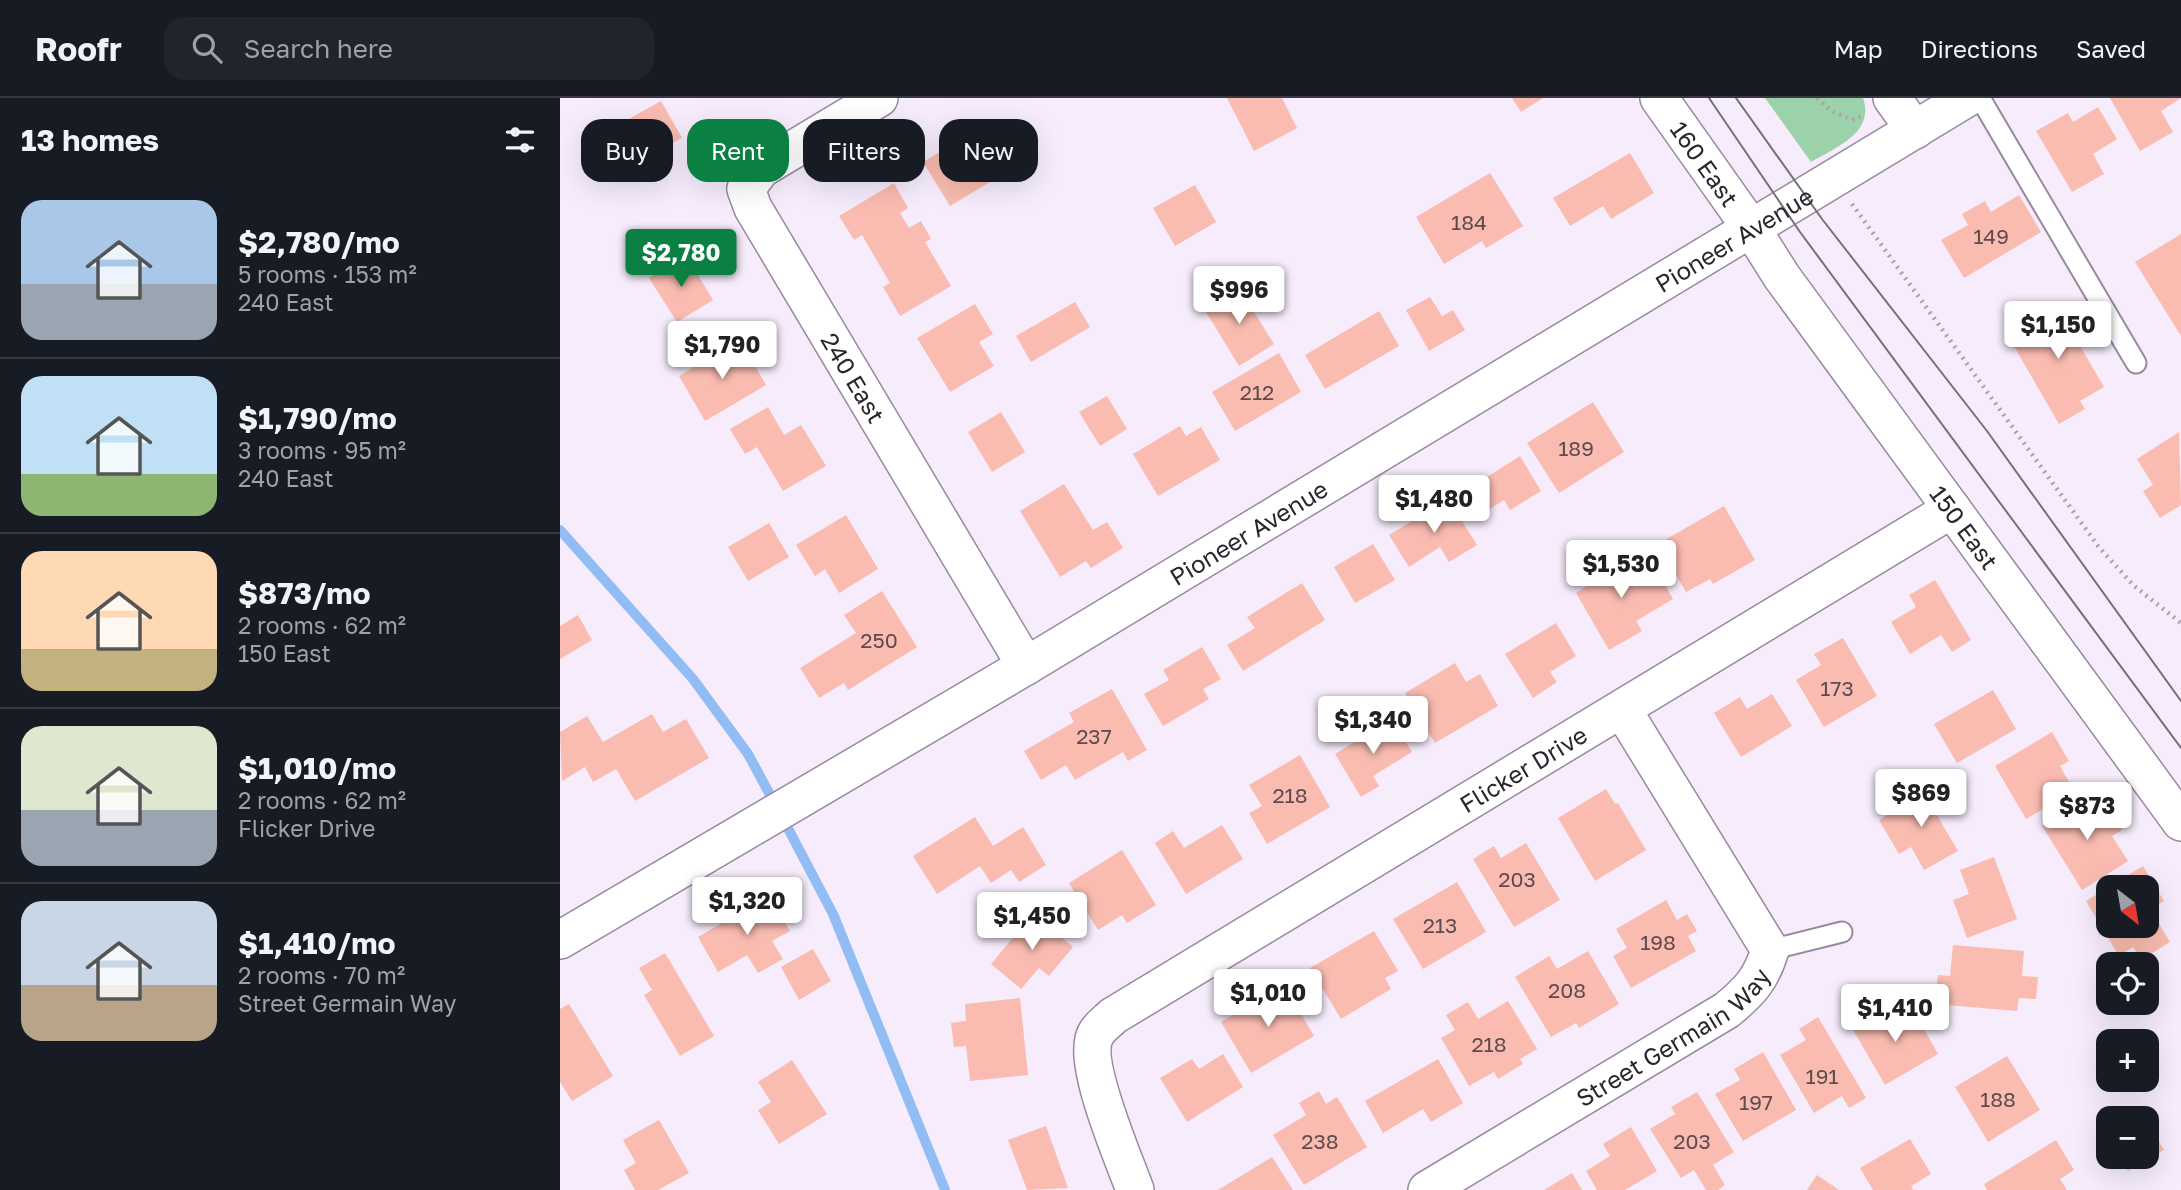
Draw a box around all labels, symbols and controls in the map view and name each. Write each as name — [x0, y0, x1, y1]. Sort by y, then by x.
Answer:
search box — [164, 17, 654, 80]
text: Roofr — [35, 29, 122, 68]
icon: search — [188, 29, 226, 67]
text: Search here — [244, 33, 393, 64]
text: Map — [1834, 34, 1883, 63]
text: Directions — [1921, 34, 2038, 63]
text: Saved — [2076, 34, 2146, 63]
street label: 160 East — [1665, 115, 1745, 211]
chip: Buy — [581, 119, 673, 182]
chip: Rent — [687, 119, 789, 182]
chip: Filters — [803, 119, 925, 182]
chip: New — [939, 119, 1038, 182]
icon: filters — [501, 121, 539, 159]
text: 13 homes — [21, 122, 159, 158]
street label: Pioneer Avenue — [1649, 180, 1818, 298]
house number: 184 — [1451, 209, 1487, 235]
house number: 149 — [1973, 223, 2009, 249]
text: $2,780/mo — [238, 224, 400, 260]
icon: home — [77, 228, 161, 312]
pin: $2,780 — [624, 230, 738, 289]
text: $2,780 — [641, 238, 721, 266]
text: 5 rooms · 153 m² — [238, 260, 417, 288]
pin: $996 — [1198, 266, 1280, 326]
text: $996 — [1209, 275, 1269, 303]
text: 240 East — [238, 288, 334, 316]
pin: $1,150 — [2001, 302, 2115, 361]
text: $1,150 — [2020, 310, 2096, 338]
pin: $1,790 — [665, 322, 779, 381]
street label: 240 East — [816, 327, 892, 428]
text: $1,790 — [684, 330, 760, 358]
house number: 212 — [1240, 379, 1274, 405]
text: $1,790/mo — [238, 400, 397, 436]
icon: home — [77, 404, 161, 488]
house number: 189 — [1558, 435, 1594, 461]
text: 3 rooms · 95 m² — [238, 436, 406, 464]
text: 240 East — [238, 464, 334, 492]
street label: Pioneer Avenue — [1164, 473, 1332, 591]
pin: $1,480 — [1377, 476, 1491, 535]
street label: 150 East — [1925, 479, 2005, 575]
text: $1,480 — [1395, 484, 1473, 512]
pin: $1,530 — [1564, 540, 1678, 600]
text: $1,530 — [1582, 549, 1660, 577]
text: $873/mo — [238, 575, 371, 611]
icon: home — [77, 579, 161, 663]
text: 2 rooms · 62 m² — [238, 611, 406, 639]
house number: 250 — [860, 627, 898, 653]
text: 150 East — [238, 639, 331, 667]
house number: 173 — [1820, 675, 1854, 701]
pin: $1,340 — [1316, 696, 1430, 756]
text: $1,340 — [1334, 705, 1412, 733]
street label: Flicker Drive — [1454, 719, 1592, 818]
house number: 237 — [1076, 723, 1112, 749]
text: $1,010/mo — [238, 750, 396, 786]
icon: home — [77, 754, 161, 838]
pin: $869 — [1880, 770, 1962, 829]
text: $869 — [1891, 778, 1951, 806]
house number: 218 — [1272, 782, 1308, 808]
pin: $873 — [2046, 782, 2128, 842]
text: 2 rooms · 62 m² — [238, 786, 406, 814]
text: $873 — [2059, 791, 2115, 819]
text: Flicker Drive — [238, 814, 375, 842]
house number: 203 — [1498, 866, 1536, 892]
north arrow — [2096, 875, 2160, 938]
map controls — [2096, 875, 2159, 1169]
pin: $1,320 — [690, 878, 804, 937]
text: $1,320 — [708, 886, 786, 914]
pin: $1,450 — [975, 892, 1089, 952]
text: $1,450 — [993, 901, 1071, 929]
house number: 213 — [1423, 912, 1457, 938]
text: $1,410/mo — [238, 925, 396, 961]
icon: home — [77, 929, 161, 1013]
house number: 198 — [1640, 929, 1676, 955]
button: locate — [2096, 952, 2159, 1015]
text: 2 rooms · 70 m² — [238, 961, 405, 989]
street label: Street Germain Way — [1570, 963, 1775, 1112]
pin: $1,010 — [1211, 970, 1325, 1029]
house number: 208 — [1548, 977, 1586, 1003]
text: $1,010 — [1230, 978, 1306, 1006]
pin: $1,410 — [1838, 984, 1952, 1044]
text: Street Germain Way — [238, 989, 456, 1017]
text: $1,410 — [1857, 993, 1933, 1021]
button: + — [2096, 1029, 2159, 1092]
house number: 218 — [1471, 1031, 1507, 1057]
house number: 191 — [1805, 1063, 1839, 1089]
house number: 188 — [1980, 1086, 2016, 1112]
house number: 197 — [1739, 1089, 1773, 1115]
button: − — [2096, 1106, 2159, 1169]
house number: 238 — [1301, 1128, 1339, 1154]
house number: 203 — [1673, 1128, 1711, 1154]

